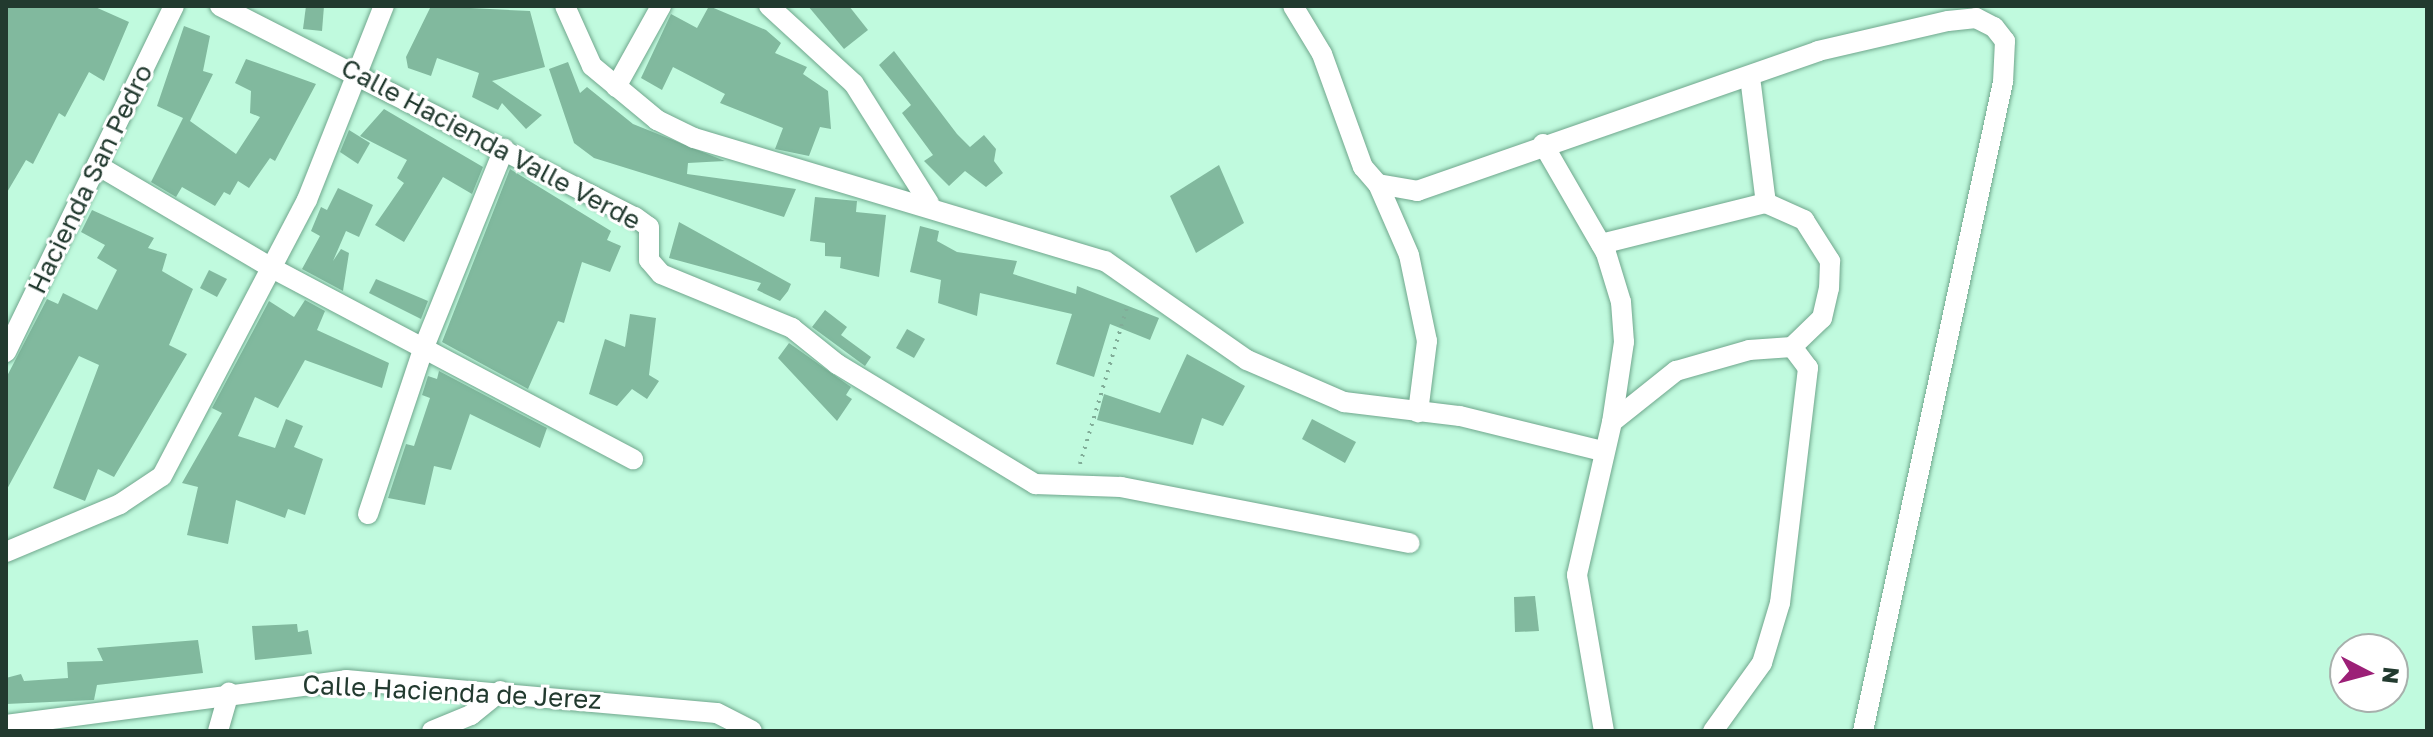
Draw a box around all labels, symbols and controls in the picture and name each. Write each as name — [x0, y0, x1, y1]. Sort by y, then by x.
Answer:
street label: Calle Hacienda Valle Verde — [336, 52, 646, 236]
street label: Hacienda San Pedro — [21, 59, 159, 299]
north arrow — [2329, 633, 2409, 713]
text: N — [2377, 666, 2406, 685]
street label: Calle Hacienda de Jerez — [302, 669, 602, 715]

